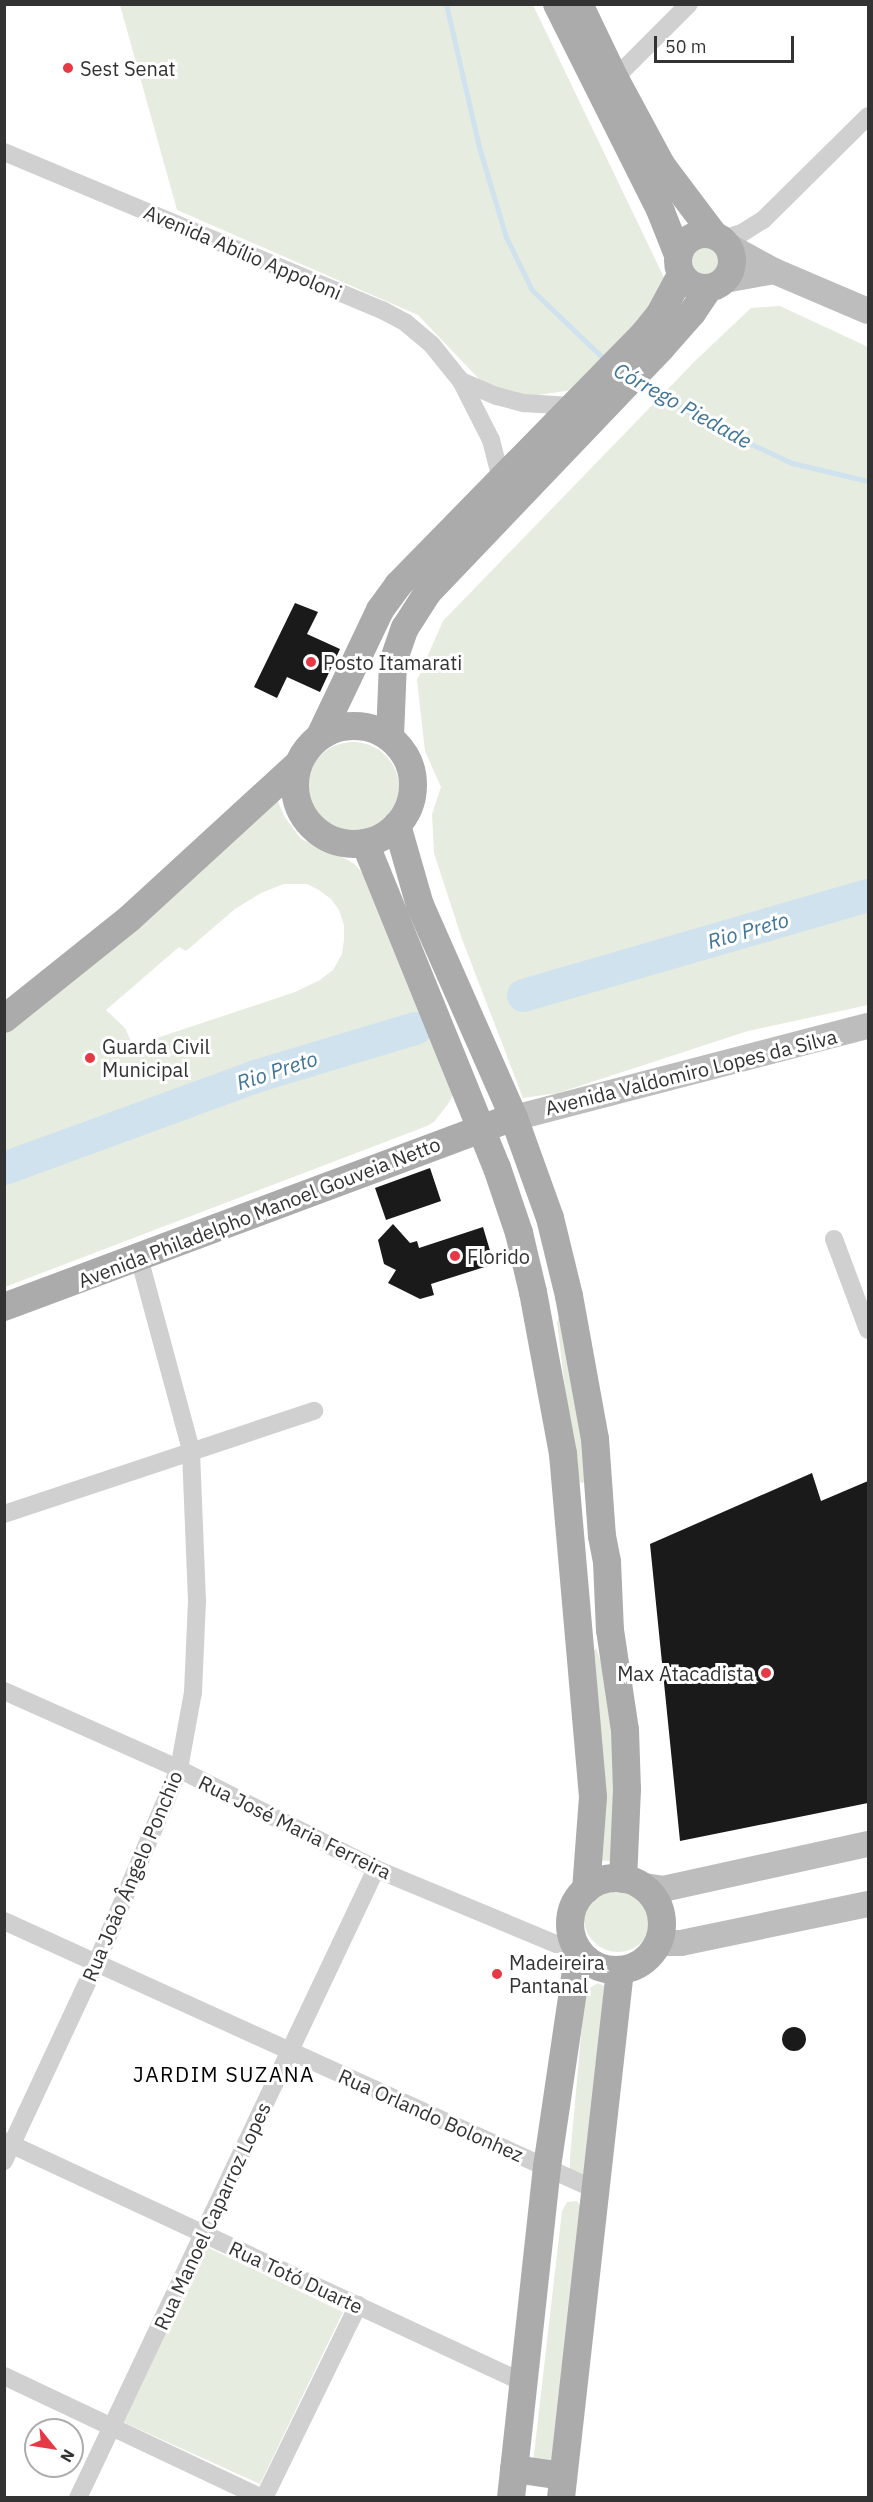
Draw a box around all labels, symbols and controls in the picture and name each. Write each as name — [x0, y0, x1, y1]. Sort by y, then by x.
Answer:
scale bar — [657, 24, 796, 62]
text: 50 m — [665, 35, 707, 58]
place label: Sest Senat — [80, 56, 176, 80]
marker: Sest Senat — [61, 61, 75, 75]
street label: Avenida Abílio Appoloni — [141, 199, 345, 305]
water label: Córrego Piedade — [610, 357, 756, 453]
place label: Posto Itamarati — [323, 650, 462, 674]
marker: Posto Itamarati — [304, 655, 318, 669]
water label: Rio Preto — [704, 906, 792, 954]
street label: Avenida Valdomiro Lopes da Silva — [543, 1024, 839, 1120]
place label: Guarda Civil Municipal — [102, 1034, 210, 1081]
water label: Rio Preto — [233, 1045, 321, 1095]
marker: Guarda Civil Municipal — [83, 1051, 97, 1065]
street label: Avenida Philadelpho Manoel Gouveia Netto — [74, 1132, 444, 1292]
place label: Florido — [467, 1244, 530, 1268]
marker: Florido — [448, 1249, 462, 1263]
place label: Max Atacadista — [617, 1661, 754, 1685]
marker: Max Atacadista — [759, 1666, 773, 1680]
street label: Rua João Ângelo Ponchio — [77, 1767, 187, 1985]
street label: Rua José Maria Ferreira — [195, 1770, 395, 1884]
place label: Madeireira Pantanal — [509, 1950, 605, 1997]
marker: Madeireira Pantanal — [490, 1967, 504, 1981]
district label: JARDIM SUZANA — [133, 2061, 315, 2087]
street label: Rua Orlando Bolonhez — [335, 2063, 527, 2167]
street label: Rua Manoel Caparroz Lopes — [149, 2098, 275, 2334]
street label: Rua Totó Duarte — [225, 2236, 367, 2318]
north arrow — [24, 2418, 84, 2478]
text: N — [56, 2446, 79, 2466]

